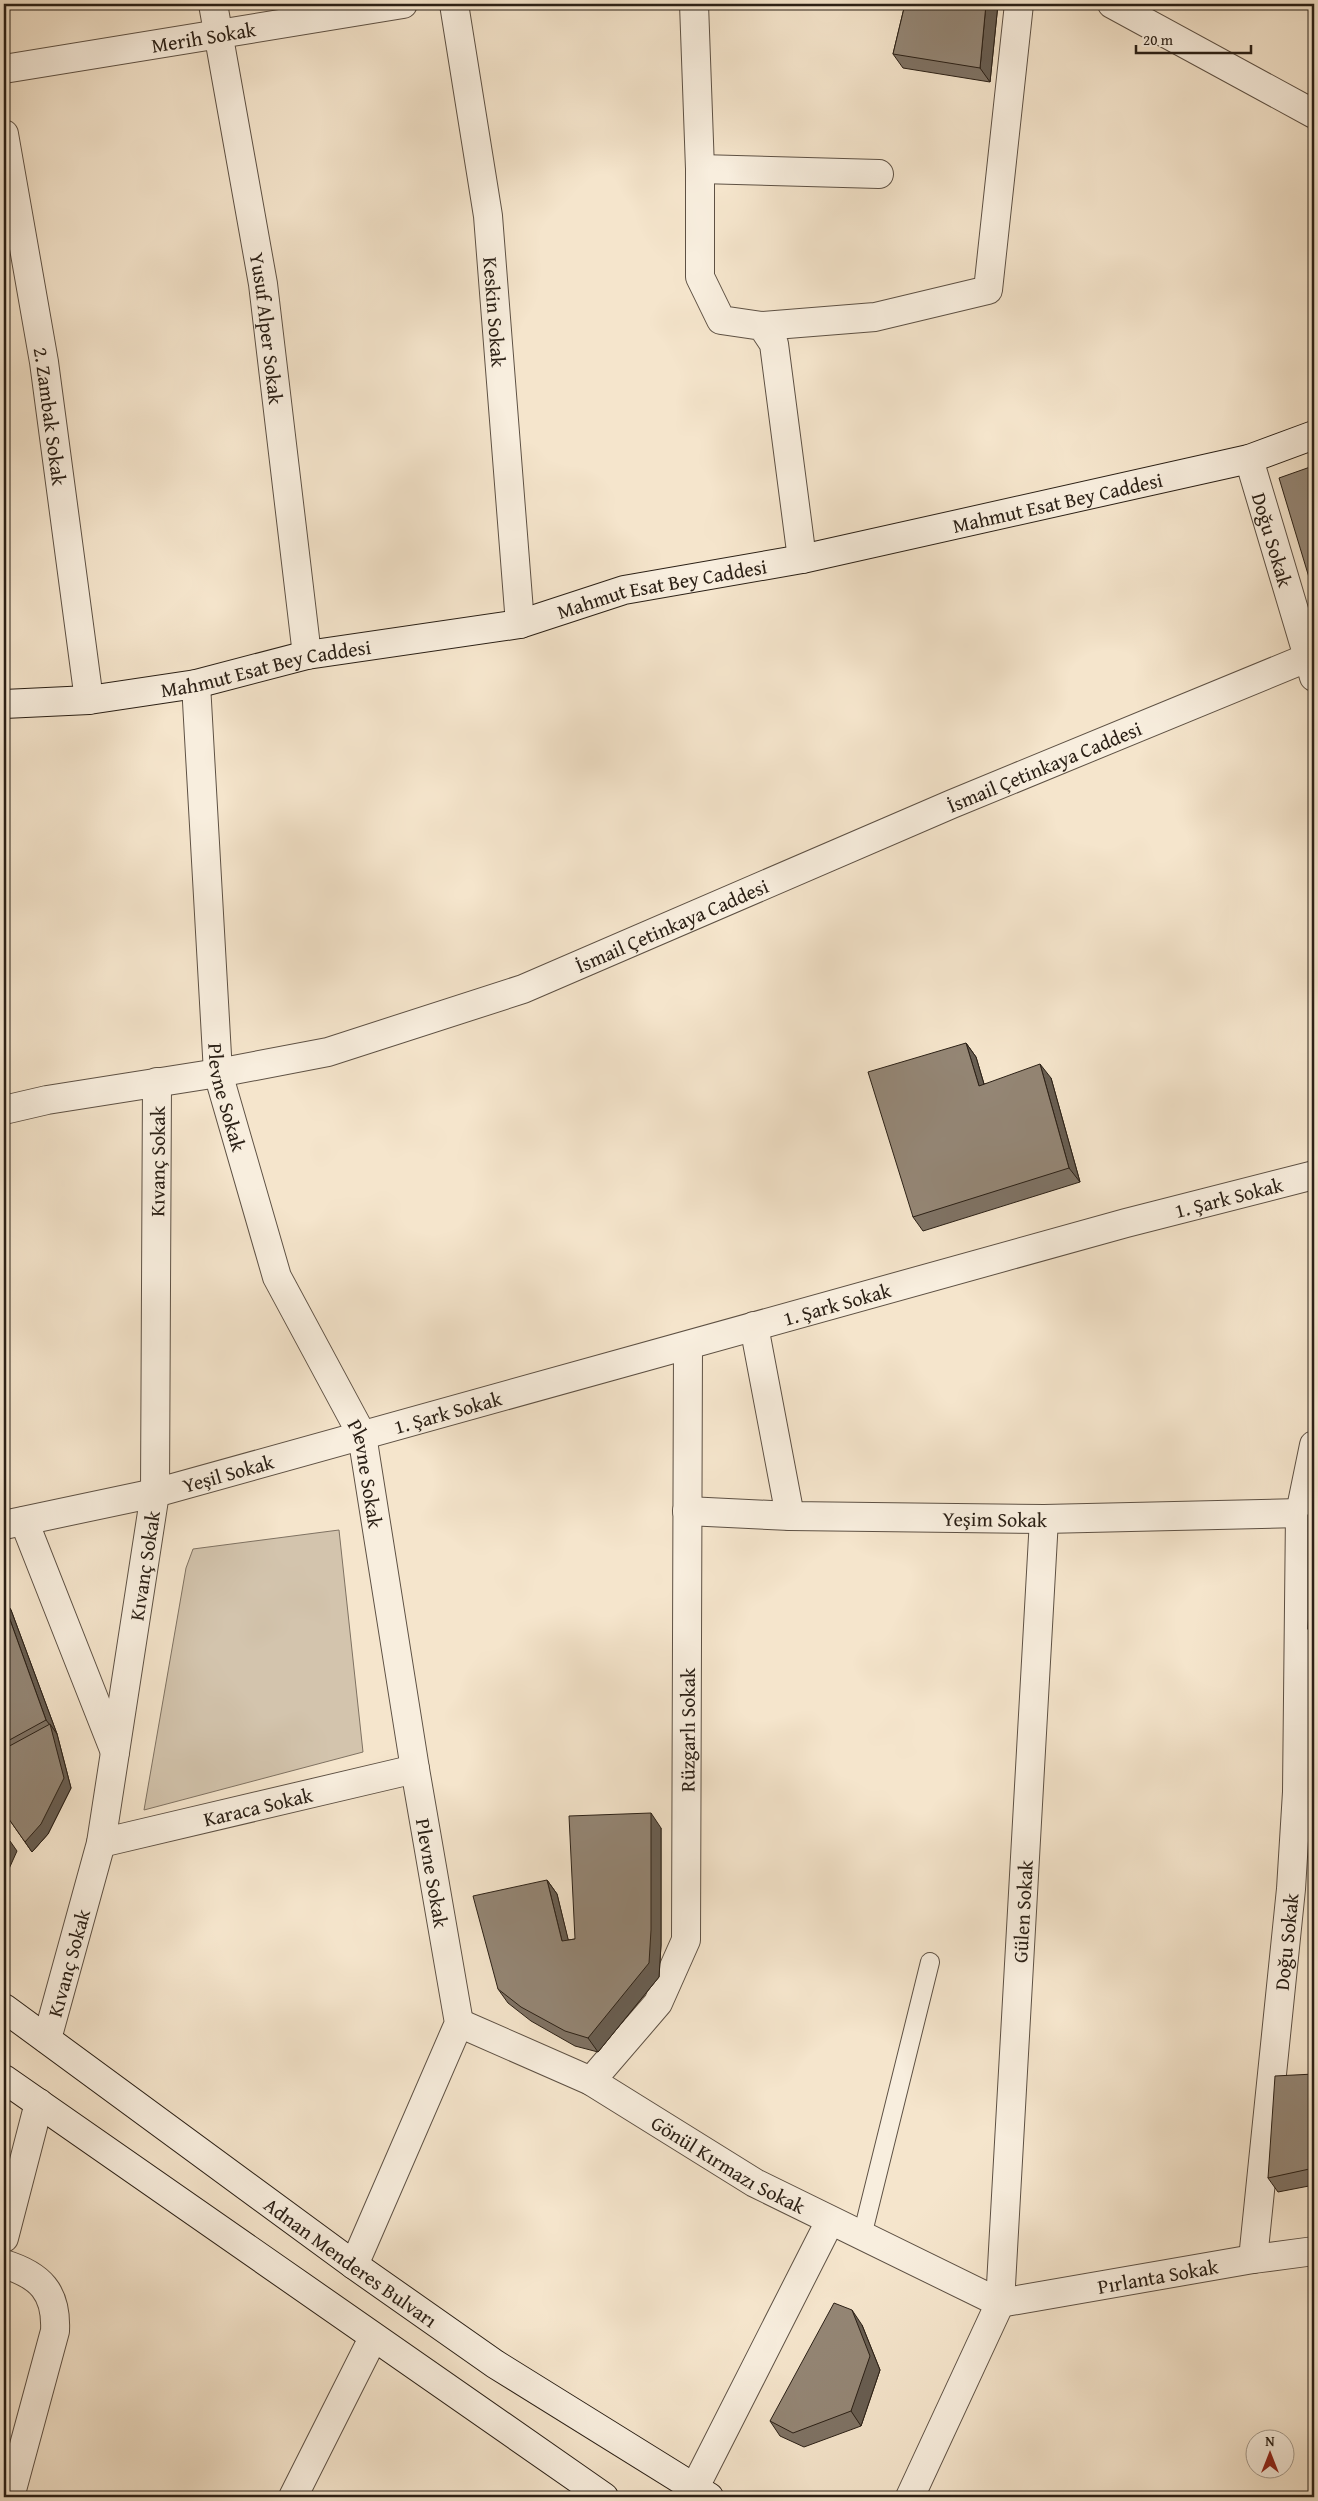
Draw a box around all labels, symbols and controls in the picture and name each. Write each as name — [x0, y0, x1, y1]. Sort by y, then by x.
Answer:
street label: Merih Sokak — [149, 14, 258, 59]
scale bar — [1136, 22, 1250, 54]
text: 20 m — [1143, 29, 1174, 50]
street label: Yusuf Alper Sokak — [243, 250, 292, 407]
street label: Keskin Sokak — [477, 256, 514, 369]
street label: 2. Zambak Sokak — [27, 345, 75, 488]
street label: Mahmut Esat Bey Caddesi — [950, 464, 1166, 539]
street label: Doğu Sokak — [1245, 489, 1301, 591]
street label: Mahmut Esat Bey Caddesi — [553, 551, 769, 626]
street label: Mahmut Esat Bey Caddesi — [159, 631, 373, 704]
street label: İsmail Çetinkaya Caddesi — [942, 713, 1146, 819]
street label: İsmail Çetinkaya Caddesi — [571, 870, 773, 979]
street label: Plevne Sokak — [202, 1042, 255, 1155]
street label: Kıvanç Sokak — [142, 1105, 171, 1217]
street label: 1. Şark Sokak — [1171, 1169, 1287, 1225]
street label: 1. Şark Sokak — [780, 1274, 895, 1332]
street label: 1. Şark Sokak — [390, 1383, 506, 1440]
street label: Plevne Sokak — [341, 1413, 391, 1531]
street label: Yeşil Sokak — [179, 1446, 278, 1499]
street label: Yeşim Sokak — [943, 1503, 1048, 1534]
street label: Kıvanç Sokak — [121, 1508, 167, 1623]
street label: Rüzgarlı Sokak — [672, 1667, 701, 1792]
street label: Karaca Sokak — [200, 1779, 316, 1833]
street label: Plevne Sokak — [409, 1816, 457, 1931]
street label: Gülen Sokak — [1005, 1858, 1039, 1964]
street label: Doğu Sokak — [1266, 1891, 1305, 1992]
street label: Kıvanç Sokak — [39, 1905, 97, 2020]
street label: Gönül Kırmazı Sokak — [646, 2108, 811, 2220]
street label: Adnan Menderes Bulvarı — [259, 2190, 444, 2334]
street label: Pırlanta Sokak — [1095, 2251, 1221, 2300]
north arrow — [1246, 2428, 1296, 2478]
text: N — [1265, 2431, 1275, 2451]

